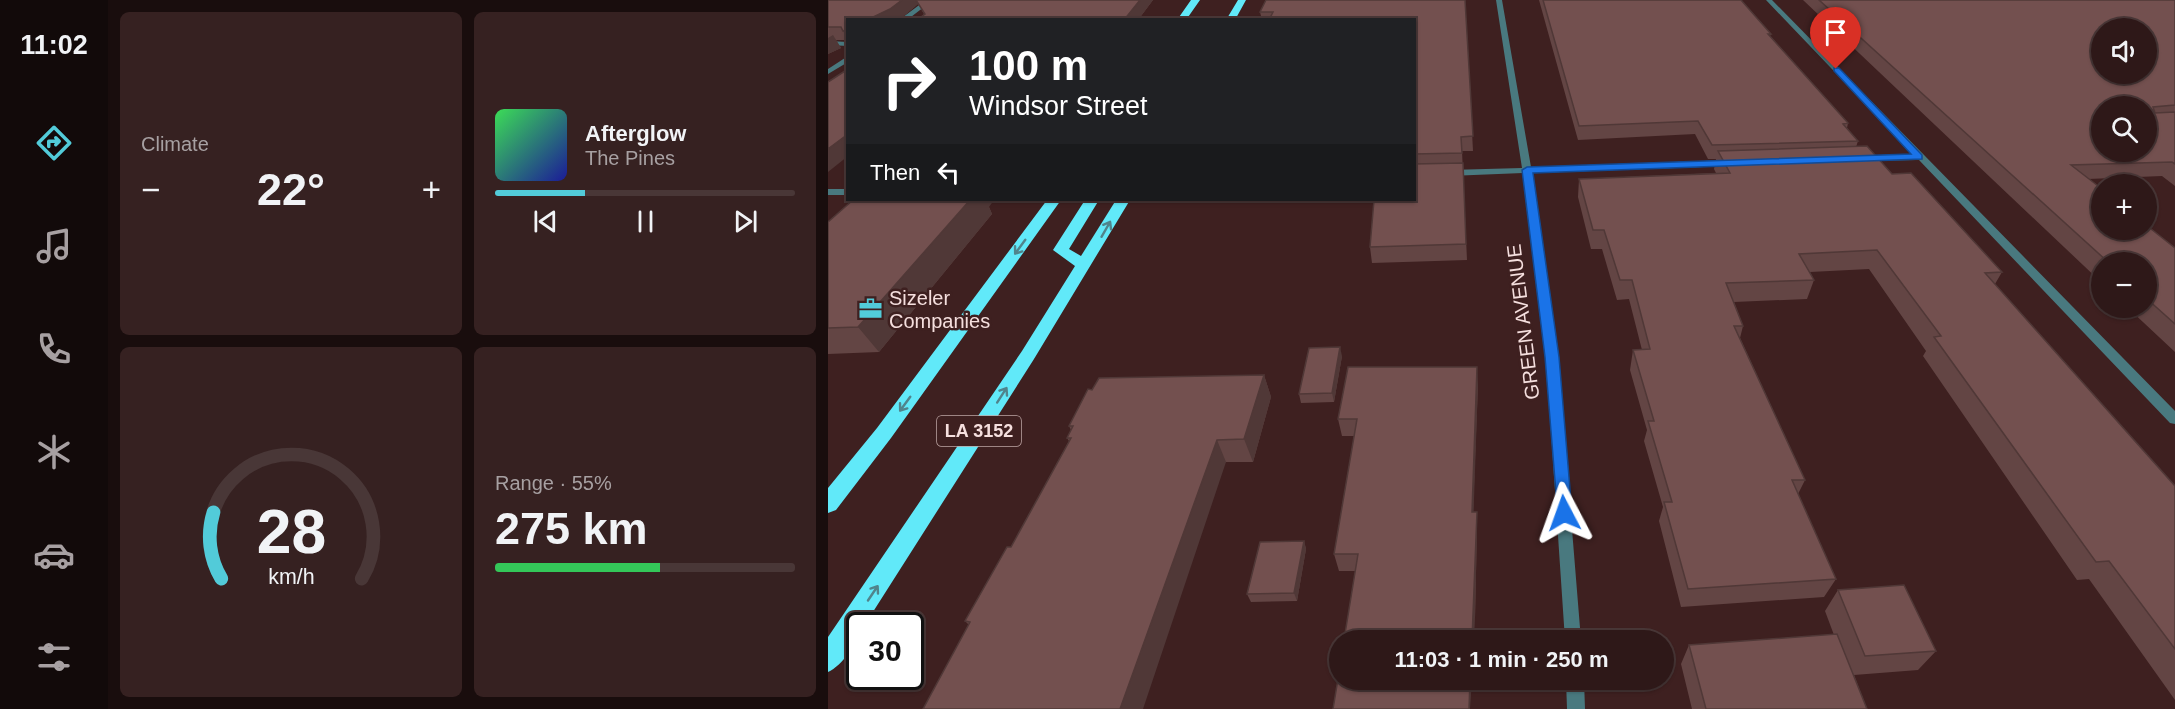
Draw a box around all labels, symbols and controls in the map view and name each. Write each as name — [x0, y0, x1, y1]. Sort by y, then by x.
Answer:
pin — [1810, 7, 1861, 69]
icon: arrive — [1819, 16, 1852, 49]
map controls — [2091, 18, 2157, 318]
button: sound — [2091, 18, 2157, 84]
text: 11:02 — [20, 30, 88, 60]
icon: right — [870, 42, 948, 120]
text: 100 m — [969, 42, 1088, 89]
text: Windsor Street — [969, 91, 1148, 121]
button: search — [2091, 96, 2157, 162]
text: Afterglow — [585, 121, 686, 146]
icon: directions — [33, 122, 75, 164]
text: Climate — [141, 133, 209, 155]
text: The Pines — [585, 147, 675, 169]
icon: left — [932, 156, 965, 189]
text: Then — [870, 160, 920, 185]
text: 22° — [257, 164, 325, 215]
text: − — [141, 171, 160, 208]
text: + — [422, 171, 441, 208]
button: + — [2091, 174, 2157, 240]
icon: previous — [529, 205, 562, 238]
icon: pause — [629, 205, 662, 238]
icon: next — [729, 205, 762, 238]
one-way arrow — [1100, 221, 1112, 238]
icon: music — [33, 225, 75, 267]
one-way arrow — [1014, 238, 1026, 254]
street label: GREEN AVENUE — [1503, 243, 1543, 401]
button: − — [2091, 252, 2157, 318]
place label: Sizeler Companies — [889, 287, 990, 332]
office icon: Sizeler Companies — [858, 296, 884, 322]
icon: phone — [33, 328, 75, 370]
one-way arrow — [997, 387, 1009, 404]
one-way arrow — [899, 396, 911, 412]
road number: LA 3152 — [937, 416, 1021, 446]
icon: climate — [33, 431, 75, 473]
text: Range · 55% — [495, 472, 612, 494]
position arrow — [1532, 481, 1596, 545]
text: 28 — [256, 497, 326, 566]
text: 275 km — [495, 503, 648, 554]
icon: car — [33, 534, 75, 576]
text: km/h — [268, 565, 314, 589]
one-way arrow — [867, 585, 879, 602]
speed limit sign: 30 — [846, 612, 924, 690]
icon: filters — [33, 636, 75, 678]
text: 11:03 · 1 min · 250 m — [1395, 647, 1609, 672]

